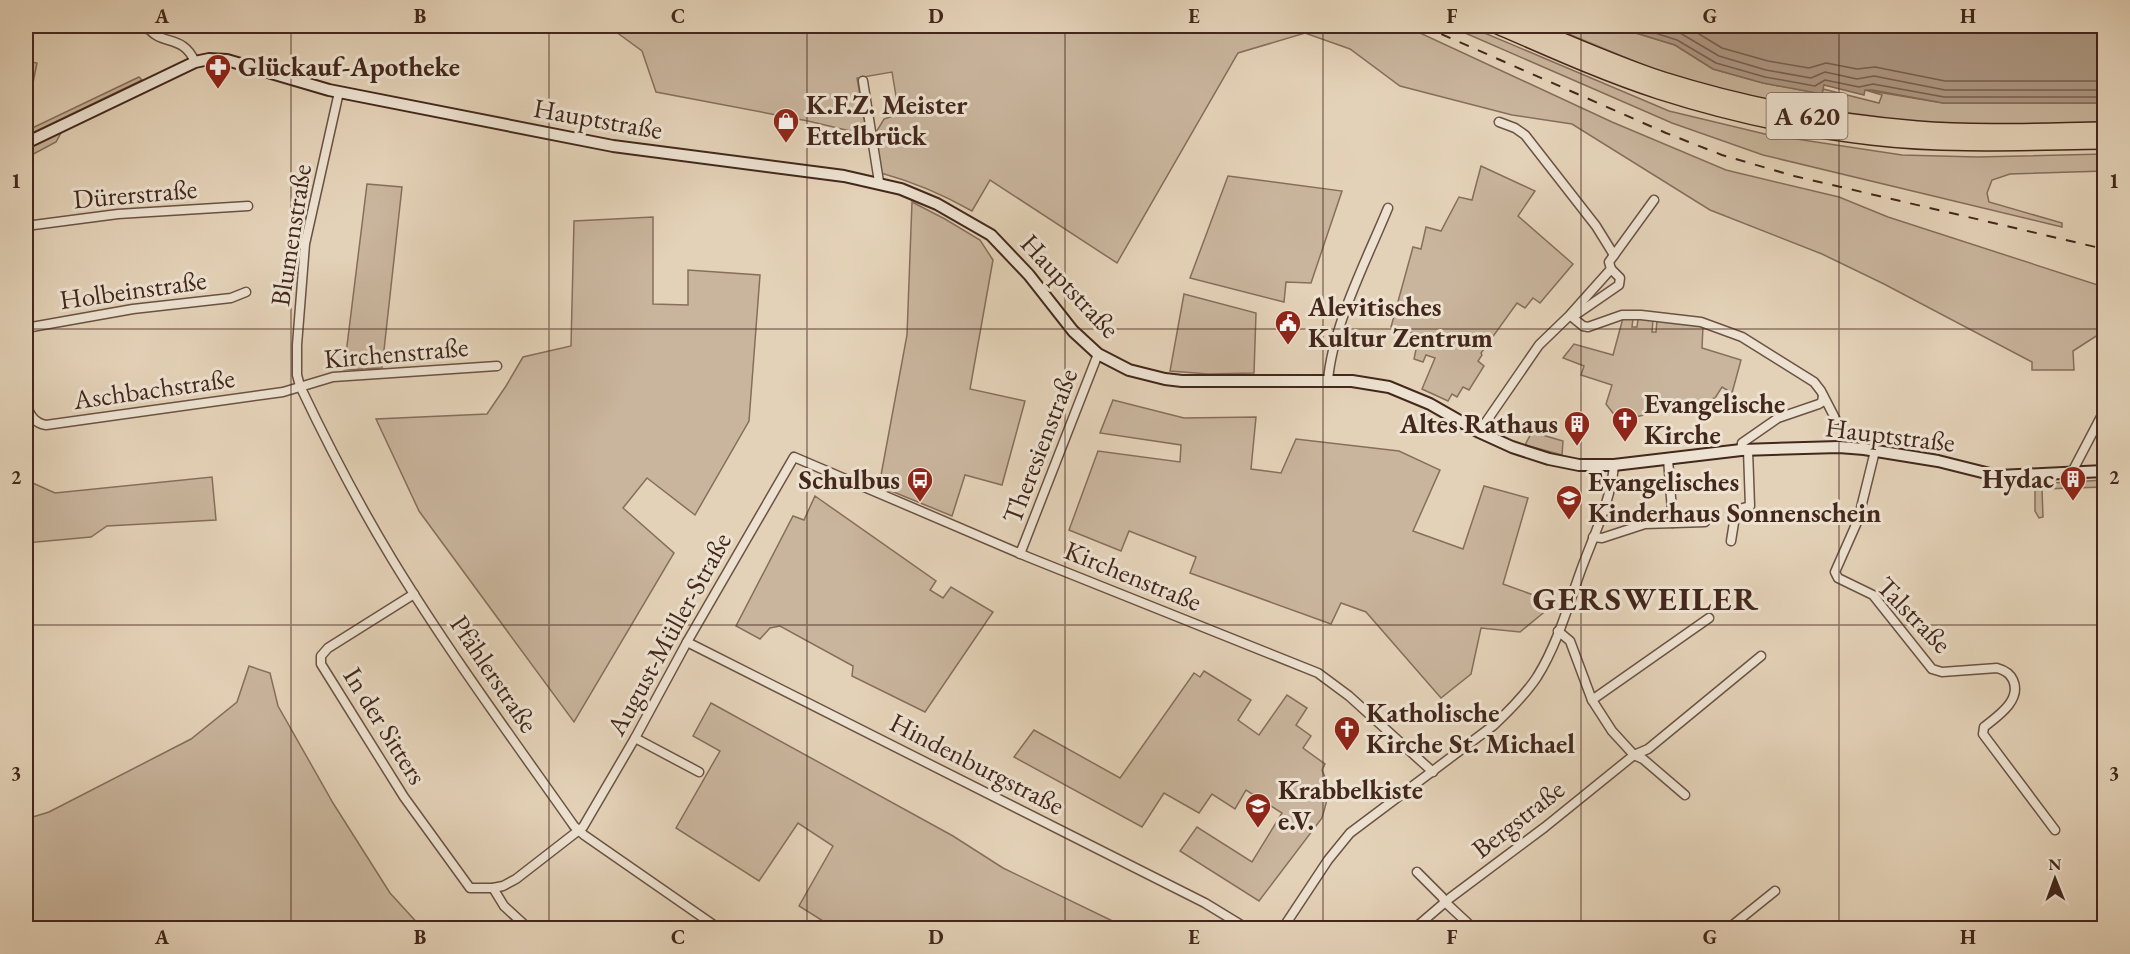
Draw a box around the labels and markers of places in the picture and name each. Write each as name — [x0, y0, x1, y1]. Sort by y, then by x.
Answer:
place label: Glückauf-Apotheke — [238, 49, 460, 84]
pharmacy icon: Glückauf-Apotheke — [203, 52, 233, 90]
place label: K.F.Z. Meister Ettelbrück — [806, 87, 968, 153]
shop icon: K.F.Z. Meister Ettelbrück — [771, 106, 801, 144]
place label: Alevitisches Kultur Zentrum — [1307, 289, 1493, 355]
public building icon: Alevitisches Kultur Zentrum — [1273, 308, 1303, 346]
place label: Evangelische Kirche — [1644, 386, 1785, 452]
church icon: Evangelische Kirche — [1610, 405, 1640, 443]
place label: Altes Rathaus — [1399, 406, 1558, 441]
building icon: Altes Rathaus — [1562, 409, 1592, 447]
place label: Hydac — [1982, 461, 2054, 496]
place label: Schulbus — [799, 462, 900, 497]
place label: Evangelisches Kinderhaus Sonnenschein — [1588, 464, 1881, 530]
building icon: Hydac — [2058, 464, 2088, 502]
bus stop icon: Schulbus — [905, 465, 935, 503]
school or university icon: Evangelisches Kinderhaus Sonnenschein — [1554, 483, 1584, 521]
place label: Katholische Kirche St. Michael — [1366, 695, 1575, 761]
church icon: Katholische Kirche St. Michael — [1332, 714, 1362, 752]
place label: Krabbelkiste e.V. — [1278, 772, 1423, 838]
school or university icon: Krabbelkiste e.V. — [1243, 791, 1273, 829]

